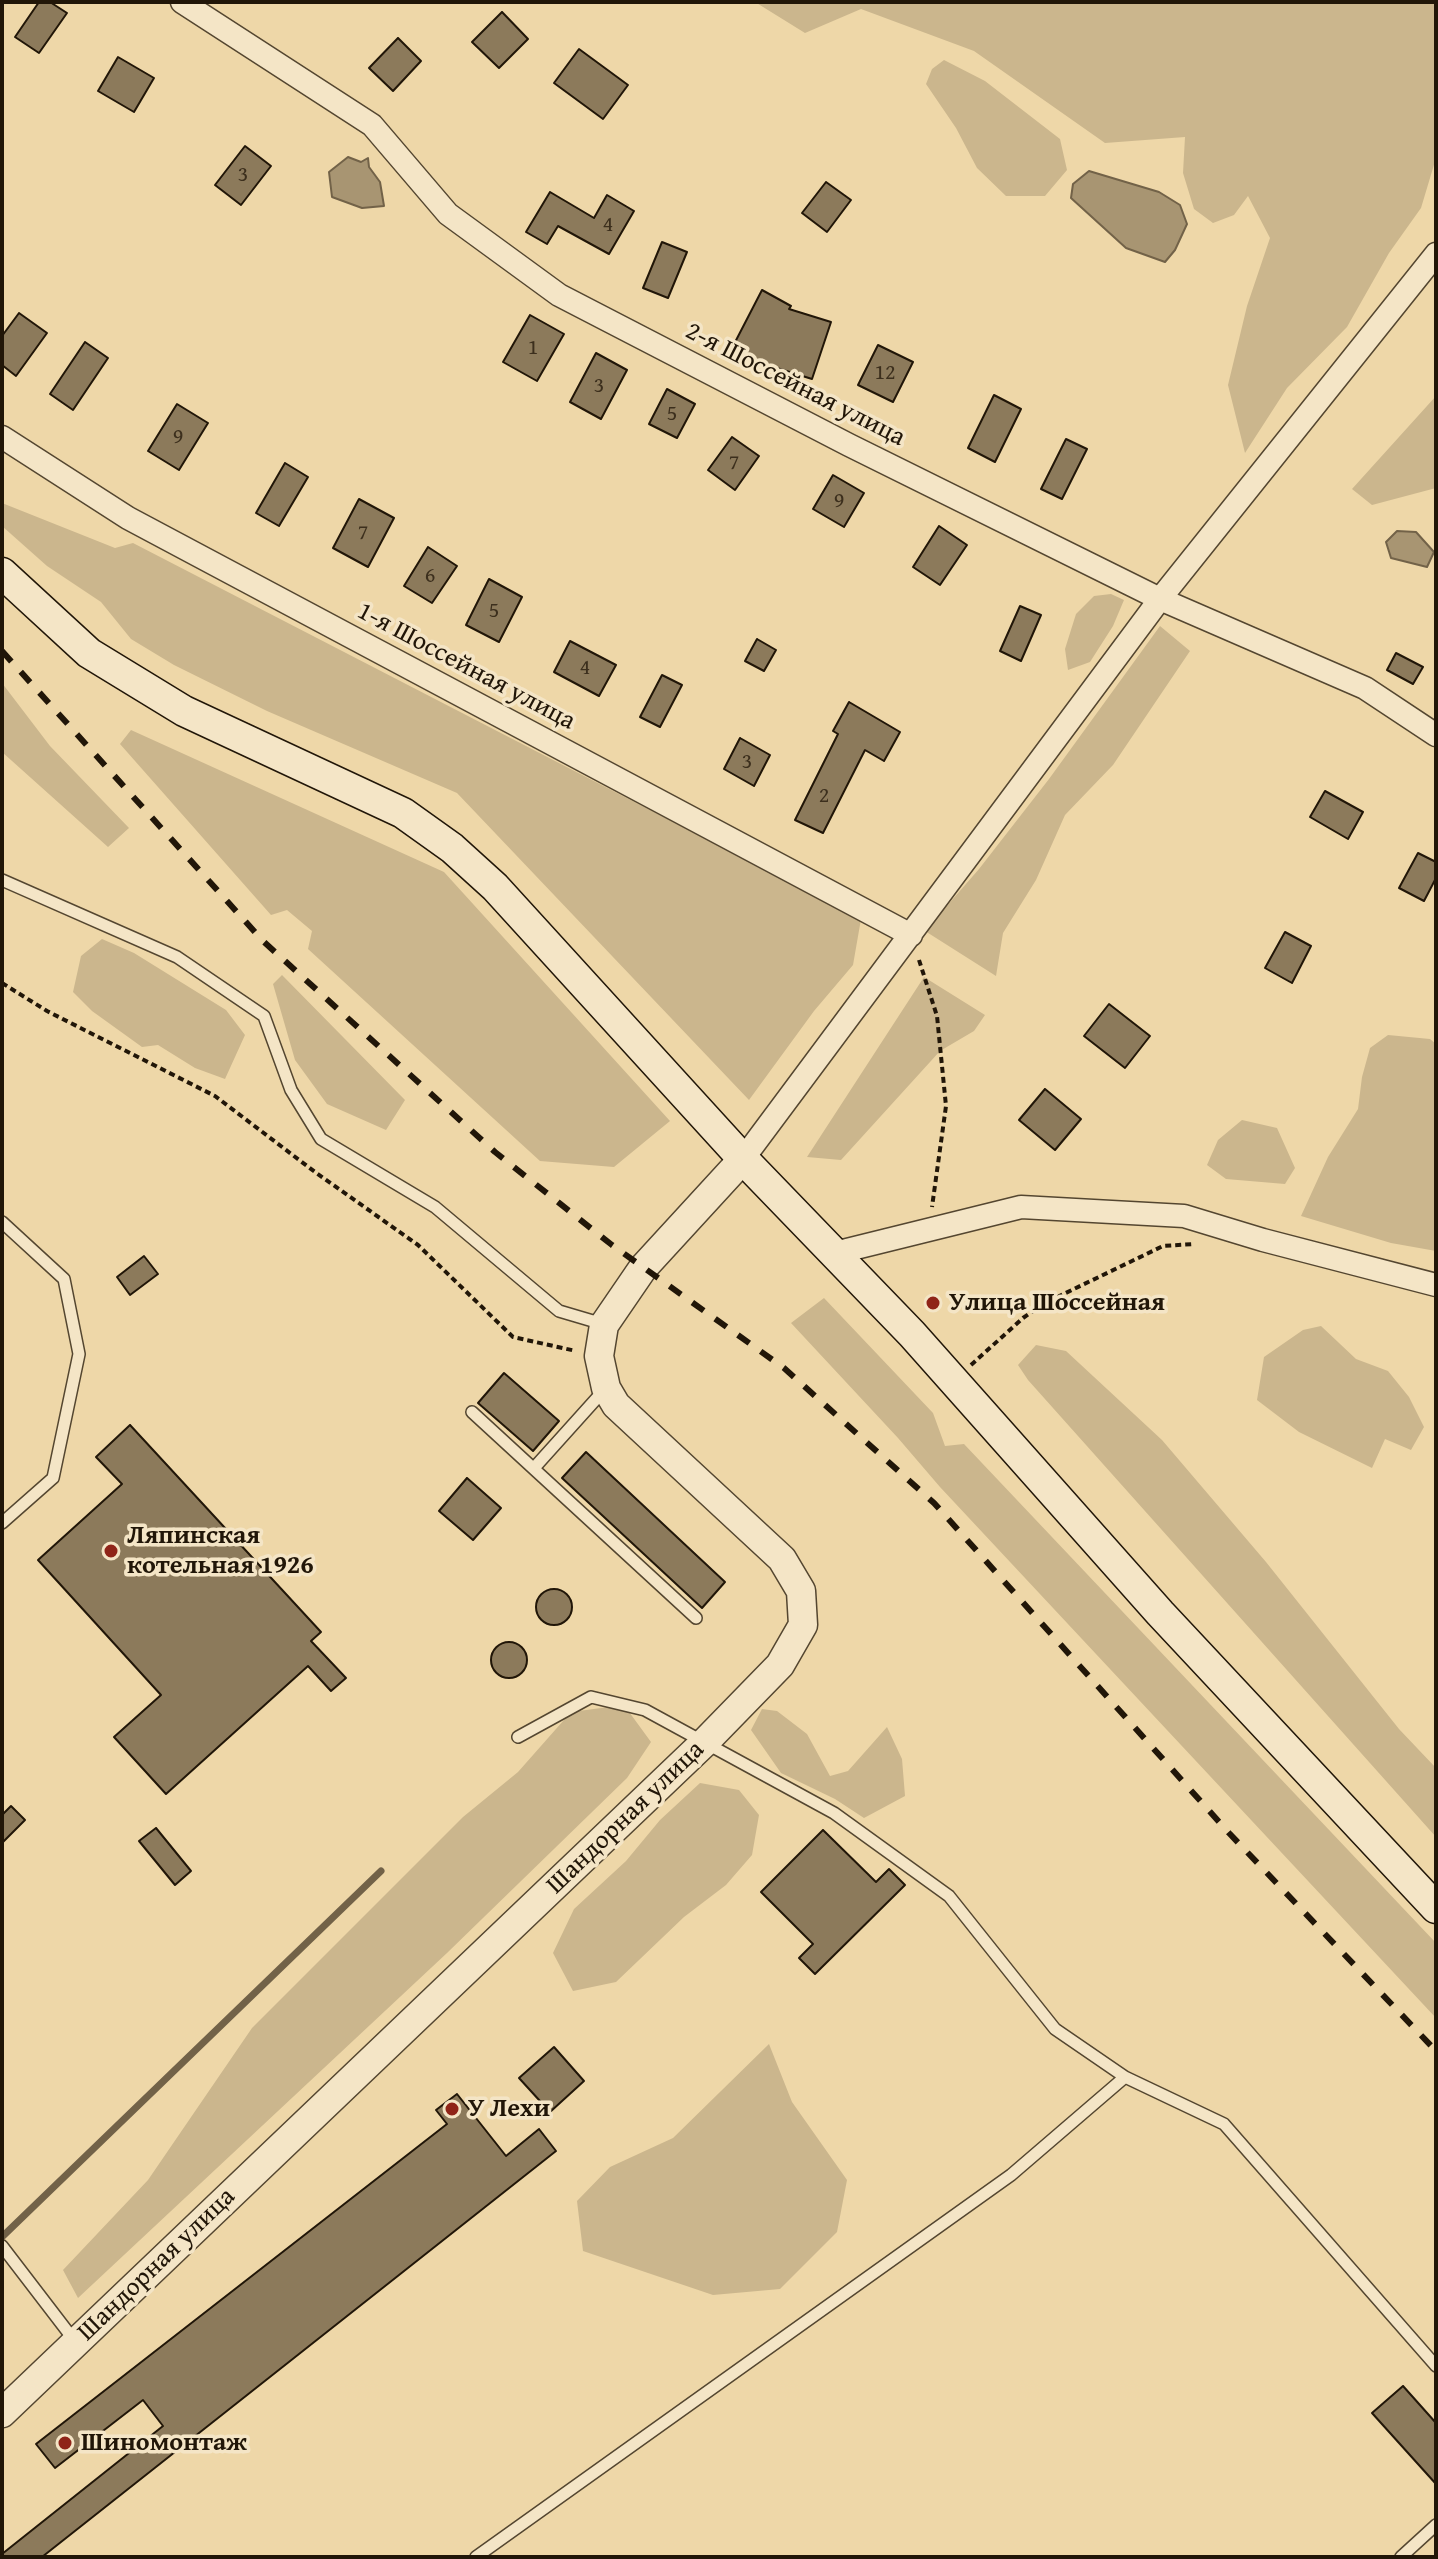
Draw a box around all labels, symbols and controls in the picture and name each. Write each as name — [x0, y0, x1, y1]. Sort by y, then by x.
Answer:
house number: 3 — [238, 162, 248, 188]
house number: 4 — [603, 212, 613, 238]
street label: 2-я Шоссейная улица — [680, 316, 910, 454]
house number: 1 — [528, 335, 538, 361]
house number: 12 — [874, 360, 896, 386]
house number: 3 — [594, 373, 604, 399]
house number: 5 — [667, 401, 677, 427]
house number: 9 — [173, 424, 183, 450]
house number: 7 — [729, 450, 739, 476]
house number: 9 — [834, 488, 844, 514]
house number: 7 — [358, 520, 368, 546]
house number: 6 — [425, 563, 435, 589]
street label: 1-я Шоссейная улица — [352, 596, 580, 738]
house number: 5 — [489, 598, 499, 624]
house number: 4 — [580, 655, 590, 681]
house number: 3 — [742, 749, 752, 775]
house number: 2 — [819, 783, 829, 809]
place label: Улица Шоссейная — [949, 1287, 1165, 1319]
marker: Улица Шоссейная — [924, 1294, 942, 1312]
place label: Ляпинская котельная 1926 — [127, 1520, 314, 1582]
marker: Ляпинская котельная 1926 — [102, 1542, 120, 1560]
street label: Шандорная улица — [541, 1735, 711, 1901]
place label: У Лехи — [468, 2093, 550, 2125]
marker: У Лехи — [443, 2100, 461, 2118]
street label: Шандорная улица — [72, 2182, 242, 2348]
place label: Шиномонтаж — [81, 2427, 247, 2459]
marker: Шиномонтаж — [56, 2434, 74, 2452]

